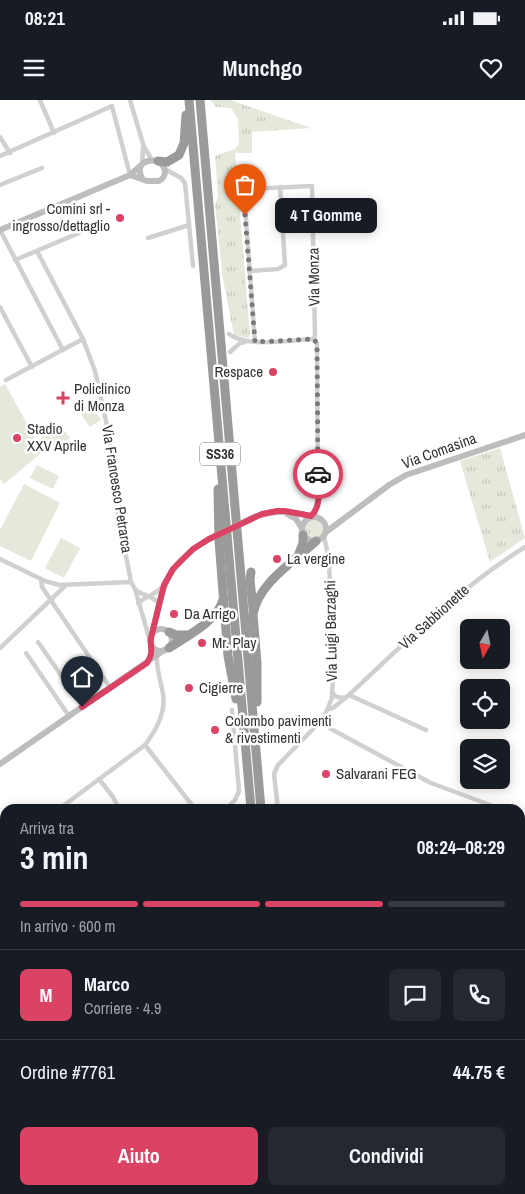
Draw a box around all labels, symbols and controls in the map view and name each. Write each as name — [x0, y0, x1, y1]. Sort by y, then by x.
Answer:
text: 08:21 — [25, 5, 65, 31]
text: Munchgo — [222, 53, 303, 83]
icon: menu — [20, 54, 48, 82]
icon: heart — [477, 54, 505, 82]
pin — [224, 164, 266, 215]
icon: bag — [231, 171, 259, 199]
place label: Comini srl - ingrosso/dettaglio — [12, 198, 110, 236]
callout: 4 T Gomme — [275, 198, 378, 232]
text: 4 T Gomme — [290, 204, 362, 226]
marker: Comini srl - ingrosso/dettaglio — [114, 212, 126, 224]
street label: Via Monza — [302, 247, 325, 306]
place label: Respace — [214, 361, 263, 382]
marker: Respace — [267, 366, 279, 378]
place label: Policlinico di Monza — [74, 378, 131, 416]
marker: Policlinico di Monza — [56, 391, 70, 405]
place label: Stadio XXV Aprile — [27, 418, 87, 456]
street label: Via Francesco Petrarca — [97, 424, 138, 554]
street label: Via Comasina — [399, 427, 479, 474]
marker: Stadio XXV Aprile — [11, 432, 23, 444]
road number: SS36 — [200, 442, 240, 466]
courier — [293, 449, 343, 499]
icon: car — [304, 460, 332, 488]
place label: La vergine — [287, 548, 345, 569]
marker: La vergine — [271, 553, 283, 565]
street label: Via Sabbionette — [394, 579, 474, 654]
street label: Via Luigi Barzaghi — [319, 580, 342, 682]
place label: Da Arrigo — [184, 603, 236, 624]
marker: Da Arrigo — [168, 608, 180, 620]
north arrow — [460, 619, 510, 669]
map controls — [460, 619, 510, 789]
place label: Mr. Play — [212, 632, 257, 653]
marker: Mr. Play — [196, 637, 208, 649]
pin — [61, 656, 103, 707]
icon: home — [68, 663, 96, 691]
place label: Cigierre — [199, 677, 244, 698]
button: locate — [460, 679, 510, 729]
marker: Cigierre — [183, 682, 195, 694]
place label: Colombo pavimenti & rivestimenti — [225, 710, 332, 748]
marker: Colombo pavimenti & rivestimenti — [209, 724, 221, 736]
button: layers — [460, 739, 510, 789]
place label: Salvarani FEG — [336, 763, 417, 784]
marker: Salvarani FEG — [320, 768, 332, 780]
text: Arriva tra — [20, 817, 74, 839]
text: 08:24–08:29 — [417, 834, 505, 860]
text: 3 min — [20, 836, 89, 879]
text: In arrivo · 600 m — [20, 915, 116, 937]
button: chat — [389, 969, 441, 1021]
button: phone — [453, 969, 505, 1021]
text: Marco — [84, 971, 130, 997]
text: M — [40, 982, 52, 1008]
text: Corriere · 4.9 — [84, 997, 161, 1019]
text: Ordine #7761 — [20, 1059, 115, 1085]
text: 44.75 € — [453, 1059, 505, 1085]
button: Aiuto — [20, 1127, 258, 1185]
button: Condividi — [268, 1127, 505, 1185]

